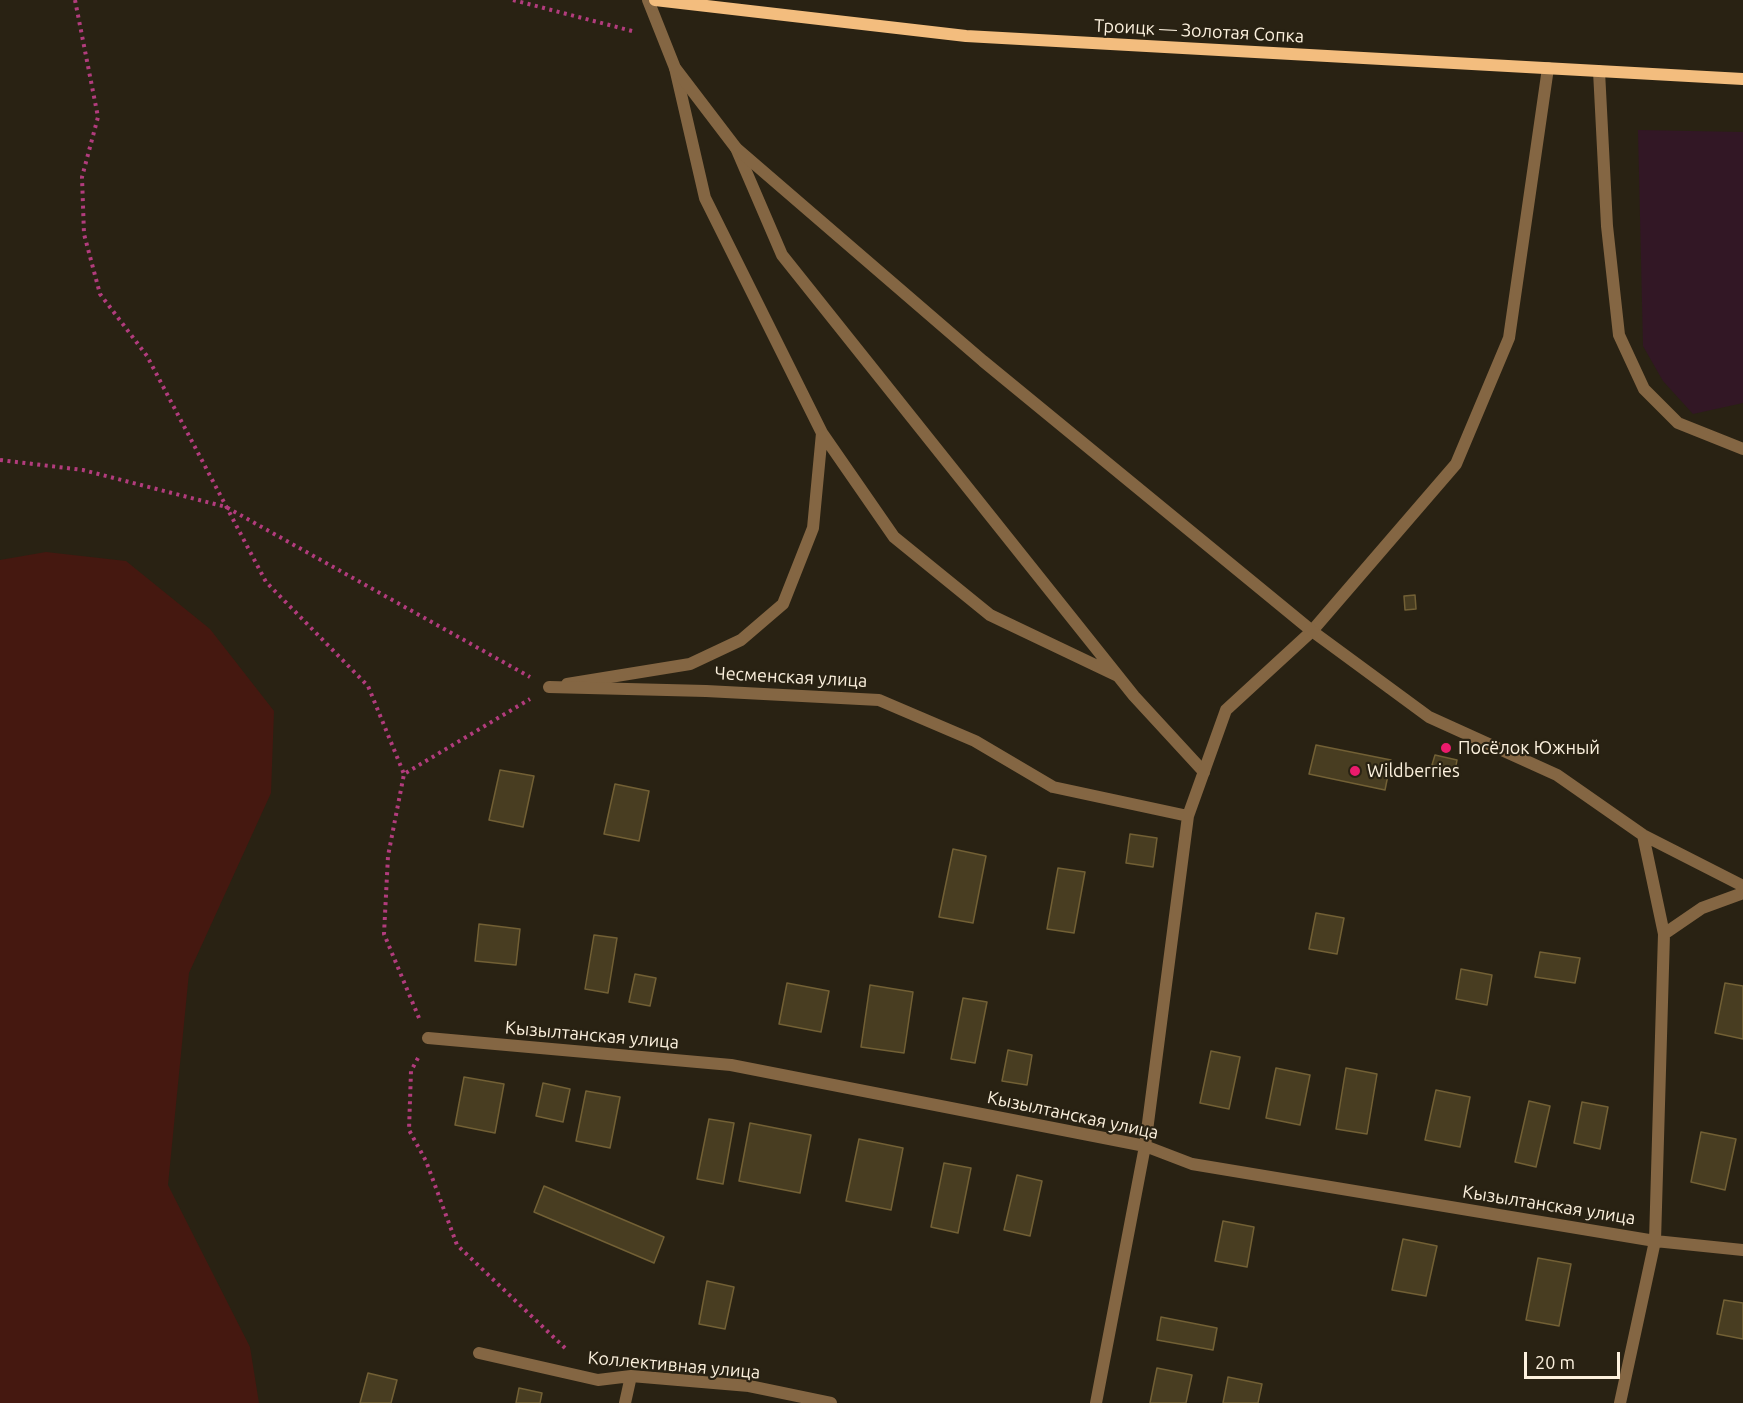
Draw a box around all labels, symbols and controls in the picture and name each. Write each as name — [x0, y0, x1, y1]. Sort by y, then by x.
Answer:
street label: Троицк — Золотая Сопка — [1093, 15, 1305, 47]
street label: Чесменская улица — [714, 662, 868, 692]
place label: Посёлок Южный — [1458, 737, 1600, 759]
marker: Посёлок Южный — [1439, 741, 1453, 755]
place label: Wildberries — [1367, 760, 1460, 782]
marker: Wildberries — [1348, 764, 1362, 778]
street label: Кызылтанская улица — [504, 1017, 680, 1053]
street label: Кызылтанская улица — [985, 1086, 1161, 1144]
street label: Кызылтанская улица — [1461, 1181, 1637, 1229]
scale bar — [1527, 1340, 1623, 1378]
street label: Коллективная улица — [587, 1347, 761, 1383]
text: 20 m — [1535, 1352, 1575, 1372]

